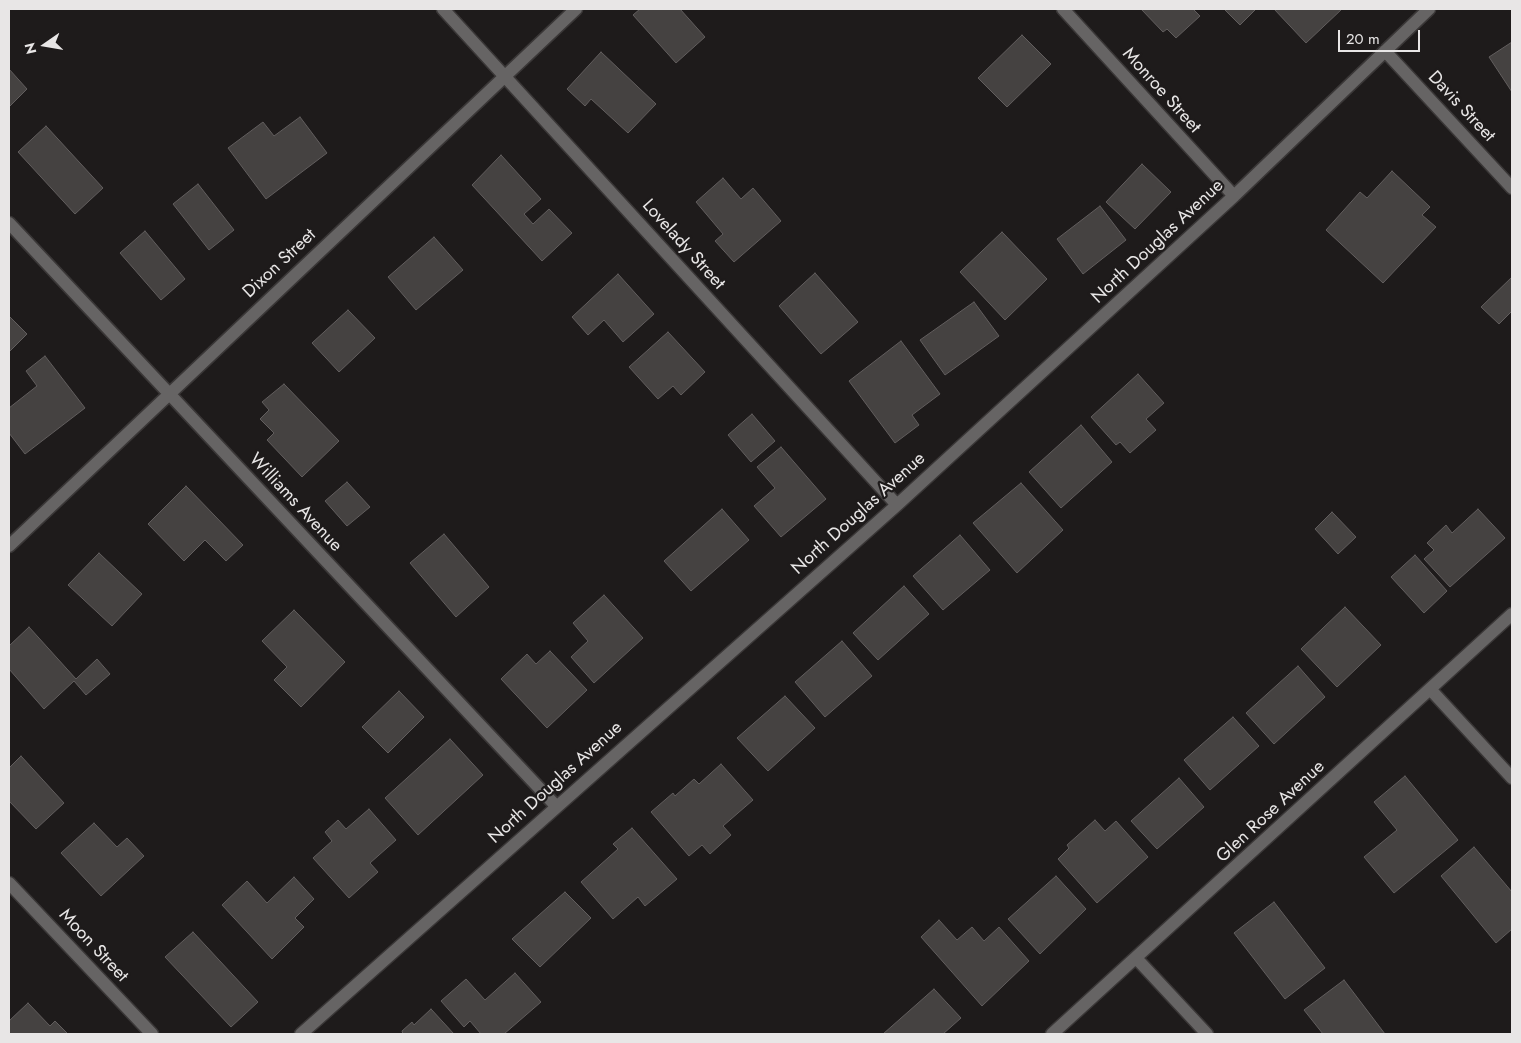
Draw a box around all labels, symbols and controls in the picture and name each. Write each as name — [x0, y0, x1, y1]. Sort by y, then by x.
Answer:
north arrow — [20, 20, 70, 70]
scale bar — [1341, 20, 1424, 52]
text: 20 m — [1346, 28, 1380, 50]
text: N — [19, 41, 41, 56]
street label: Monroe Street — [1117, 44, 1205, 138]
street label: Davis Street — [1423, 67, 1499, 147]
street label: North Douglas Avenue — [1088, 175, 1228, 309]
street label: Lovelady Street — [637, 195, 729, 295]
street label: Dixon Street — [239, 225, 321, 303]
street label: North Douglas Avenue — [788, 448, 930, 580]
street label: Williams Avenue — [244, 449, 346, 557]
street label: North Douglas Avenue — [485, 717, 627, 849]
street label: Glen Rose Avenue — [1212, 756, 1330, 868]
street label: Moon Street — [54, 905, 132, 987]

